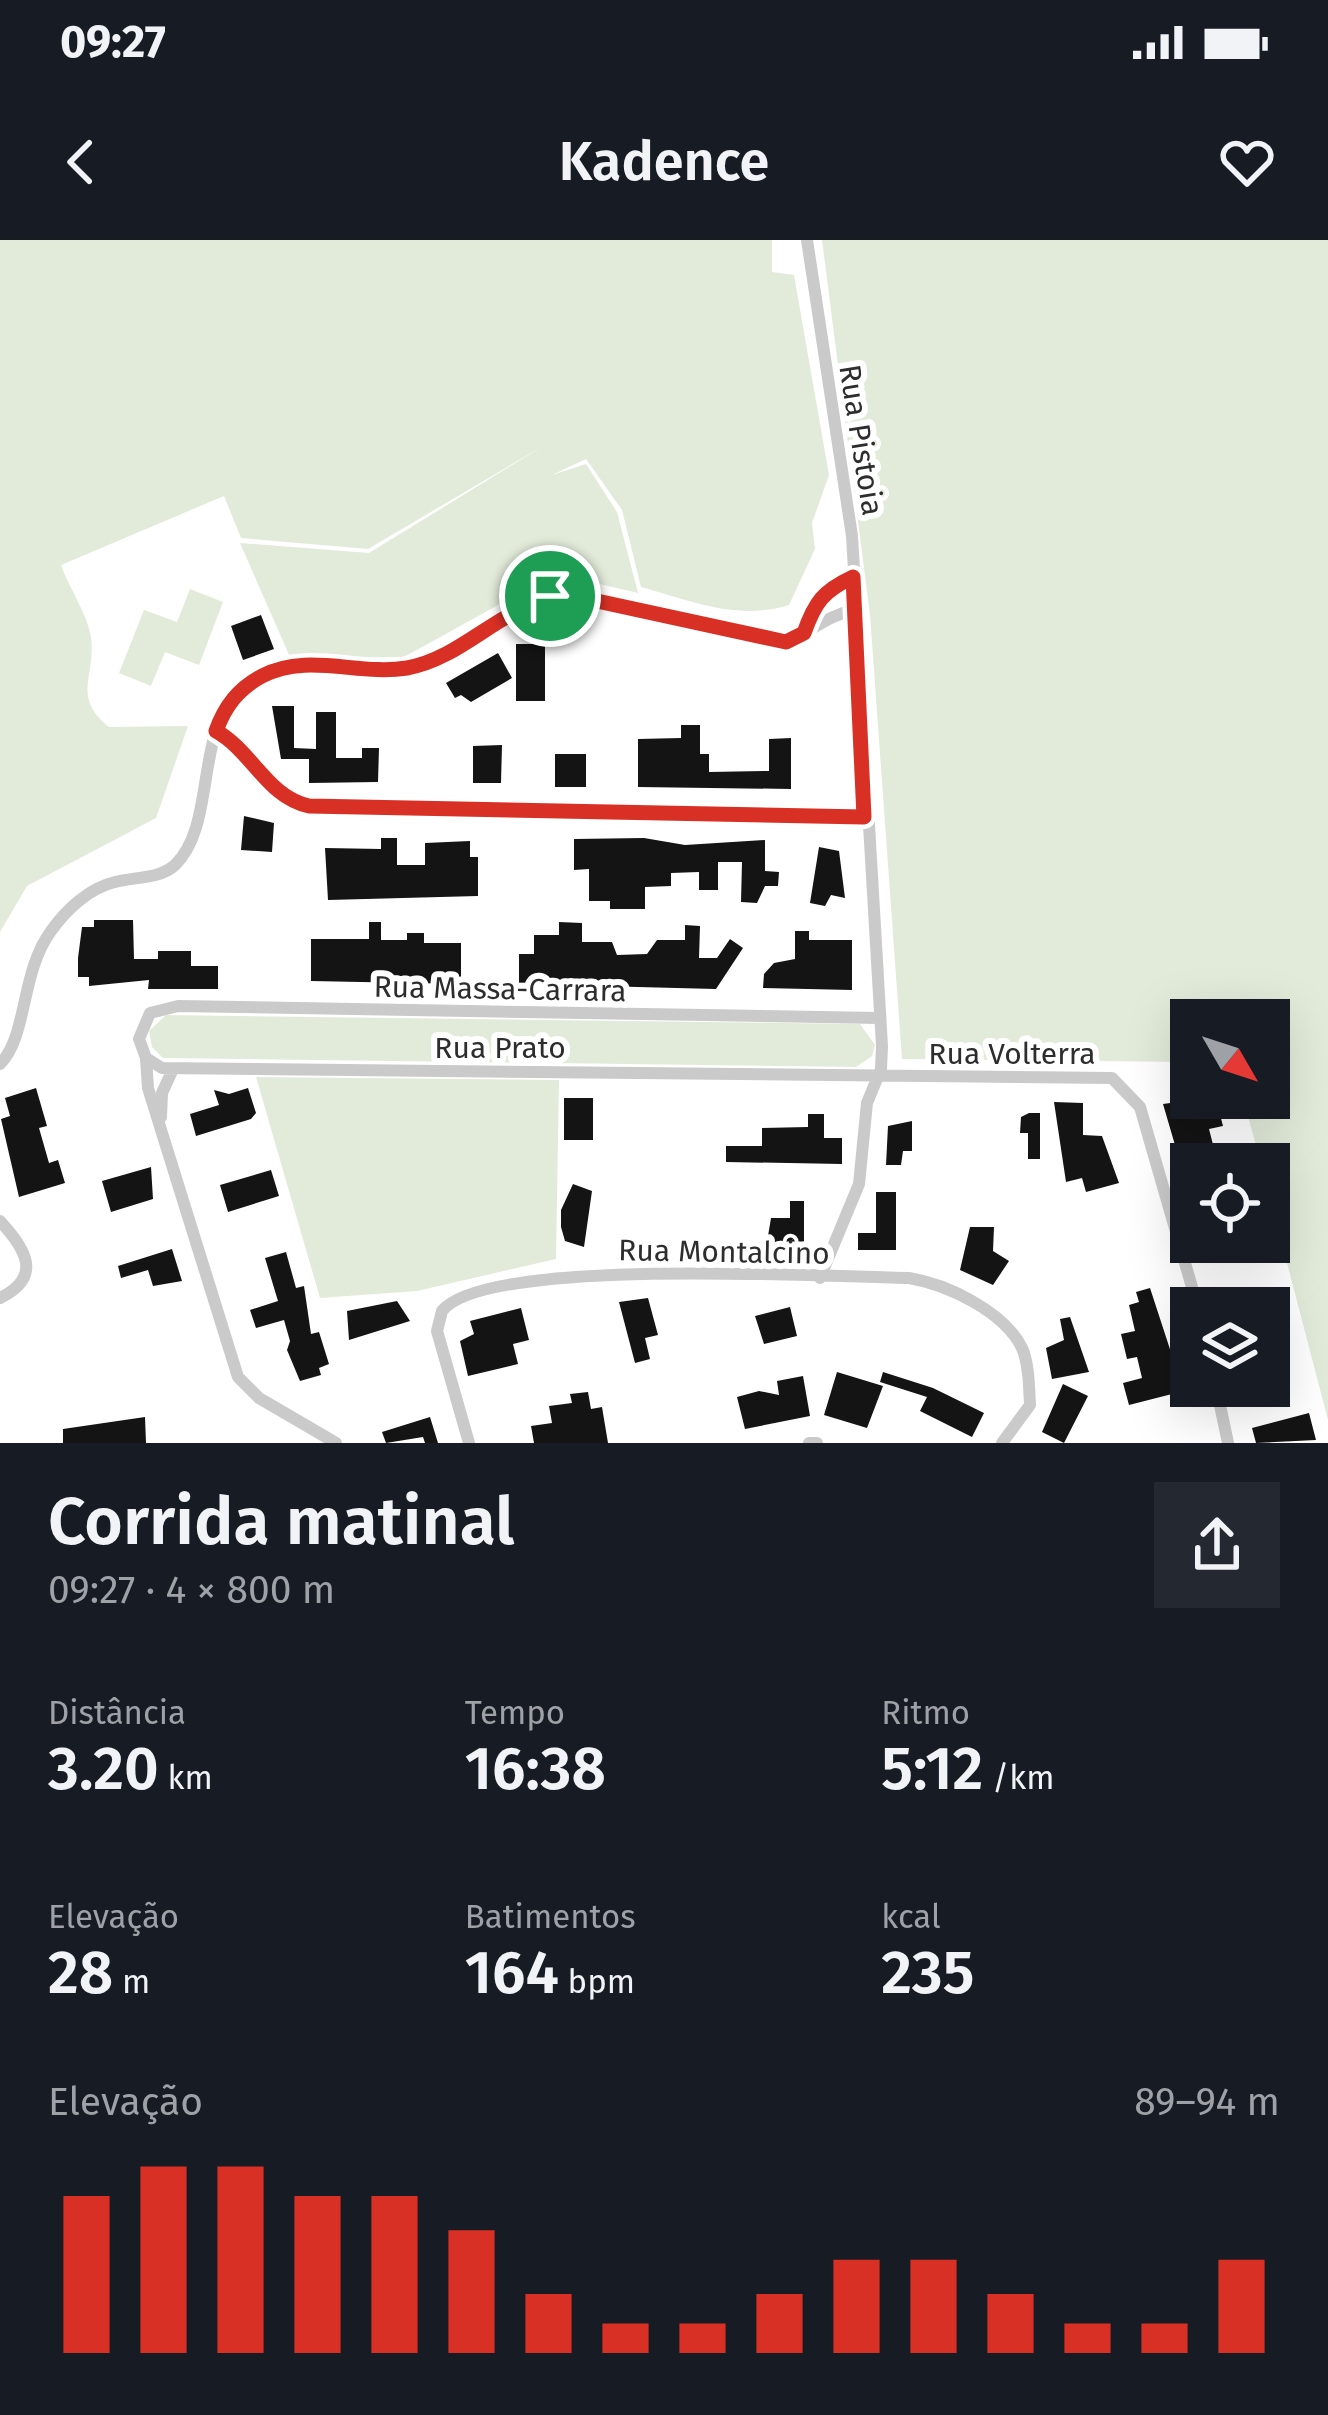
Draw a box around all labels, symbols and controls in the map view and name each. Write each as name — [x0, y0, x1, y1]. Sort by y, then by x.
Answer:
text: 09:27 — [60, 15, 166, 69]
icon: back — [48, 129, 114, 195]
icon: heart — [1214, 129, 1280, 195]
text: Kadence — [559, 130, 769, 194]
street label: Rua Pistoia — [831, 362, 891, 518]
pin — [499, 545, 601, 647]
icon: arrive — [517, 563, 583, 629]
street label: Rua Massa-Carrara — [373, 969, 627, 1009]
north arrow — [1170, 999, 1290, 1119]
map controls — [1170, 999, 1290, 1407]
street label: Rua Prato — [434, 1030, 566, 1066]
street label: Rua Volterra — [928, 1036, 1096, 1072]
button: locate — [1170, 1143, 1290, 1263]
street label: Rua Montalcino — [618, 1232, 830, 1272]
button: layers — [1170, 1287, 1290, 1407]
text: Corrida matinal — [48, 1482, 515, 1561]
button: share — [1154, 1482, 1280, 1608]
text: 09:27 · 4 × 800 m — [48, 1567, 335, 1613]
text: Distância — [48, 1693, 186, 1733]
text: Tempo — [465, 1693, 565, 1733]
text: Ritmo — [881, 1693, 970, 1733]
text: 3.20 — [48, 1733, 159, 1805]
text: 16:38 — [465, 1733, 606, 1805]
text: 5:12 — [881, 1733, 983, 1805]
text: km — [159, 1758, 213, 1798]
text: /km — [983, 1758, 1054, 1798]
text: Elevação — [48, 1897, 179, 1937]
text: Batimentos — [465, 1897, 636, 1937]
text: kcal — [881, 1897, 941, 1937]
text: 28 — [48, 1937, 113, 2009]
text: 164 — [465, 1937, 559, 2009]
text: 235 — [881, 1937, 974, 2009]
text: m — [113, 1962, 150, 2002]
text: bpm — [559, 1962, 635, 2002]
text: Elevação — [48, 2079, 203, 2125]
text: 89–94 m — [1134, 2079, 1280, 2125]

